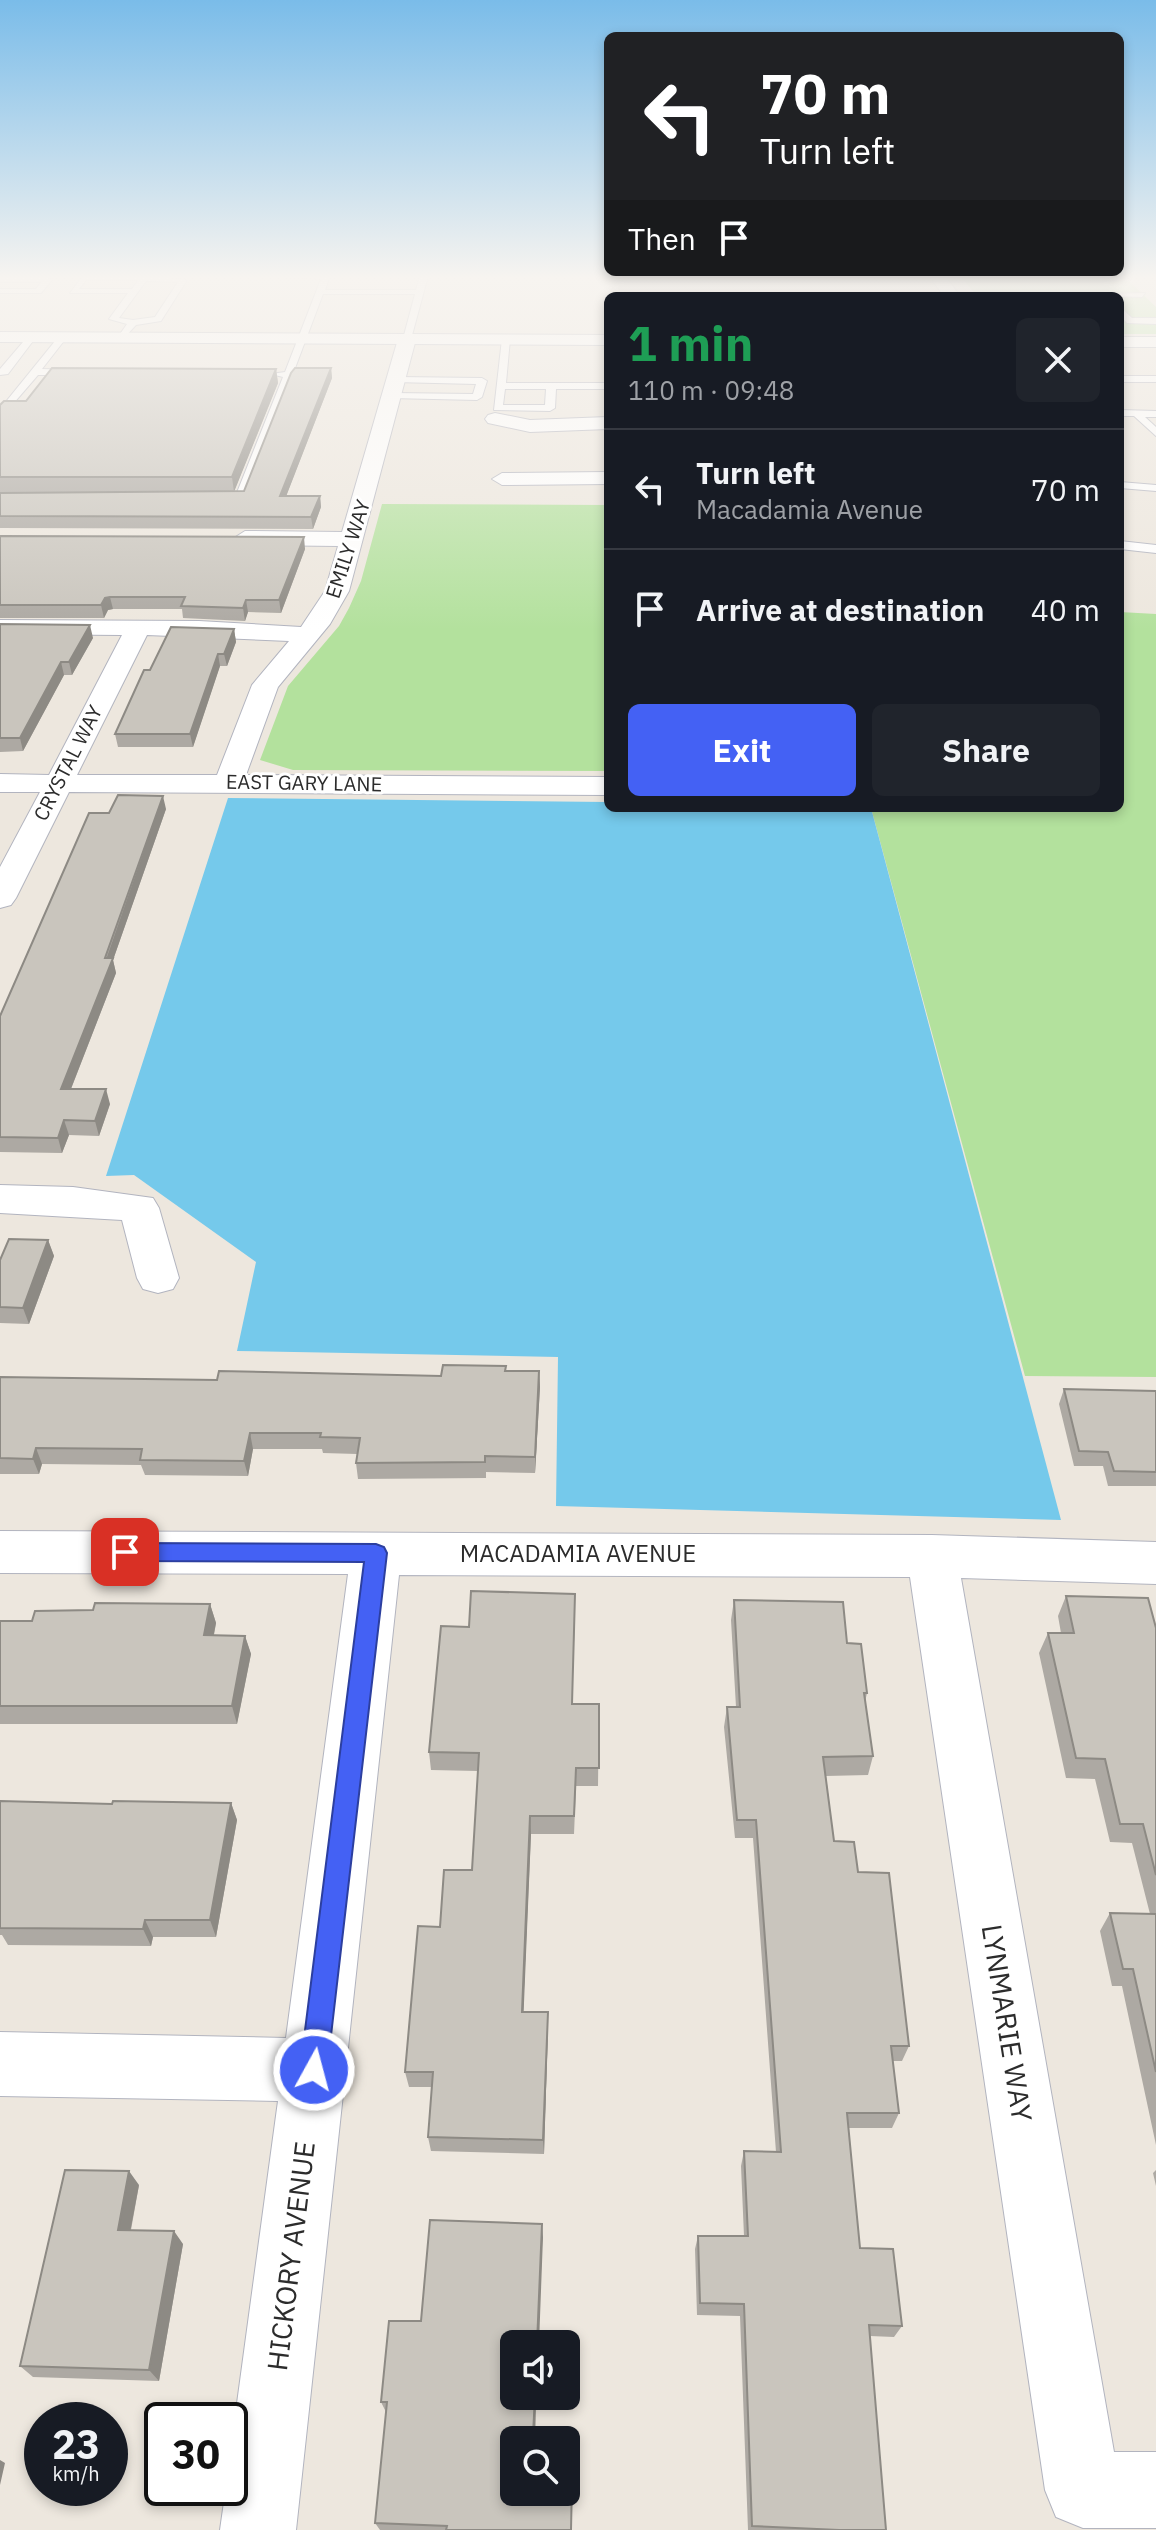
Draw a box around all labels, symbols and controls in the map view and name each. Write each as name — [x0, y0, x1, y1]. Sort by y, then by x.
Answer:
text: 70 m — [760, 57, 890, 129]
icon: left — [628, 64, 732, 168]
text: Turn left — [760, 127, 895, 174]
icon: arrive — [712, 216, 756, 260]
text: Then — [628, 219, 696, 258]
text: 1 min — [628, 312, 753, 374]
button: close — [1016, 318, 1100, 402]
text: 110 m · 09:48 — [628, 373, 794, 407]
text: Turn left — [696, 453, 815, 492]
icon: left — [628, 467, 672, 511]
text: 70 m — [1031, 470, 1100, 509]
text: Macadamia Avenue — [696, 492, 923, 526]
street label: EMILY WAY — [319, 496, 376, 602]
icon: arrive — [628, 587, 672, 631]
text: Arrive at destination — [696, 590, 984, 629]
text: 40 m — [1031, 590, 1100, 629]
street label: CRYSTAL WAY — [27, 700, 108, 825]
button: Exit — [628, 704, 856, 796]
button: Share — [872, 704, 1100, 796]
street label: EAST GARY LANE — [226, 768, 382, 797]
pin — [91, 1518, 159, 1586]
icon: arrive — [103, 1530, 147, 1574]
street label: MACADAMIA AVENUE — [460, 1537, 696, 1569]
street label: LYNMARIE WAY — [974, 1922, 1041, 2124]
position arrow — [272, 2028, 356, 2112]
street label: HICKORY AVENUE — [258, 2139, 323, 2373]
map controls — [500, 2330, 580, 2506]
button: sound — [500, 2330, 580, 2410]
speed limit sign: 30 — [144, 2402, 248, 2506]
text: 23 — [52, 2418, 100, 2470]
button: search — [500, 2426, 580, 2506]
text: km/h — [52, 2460, 100, 2487]

